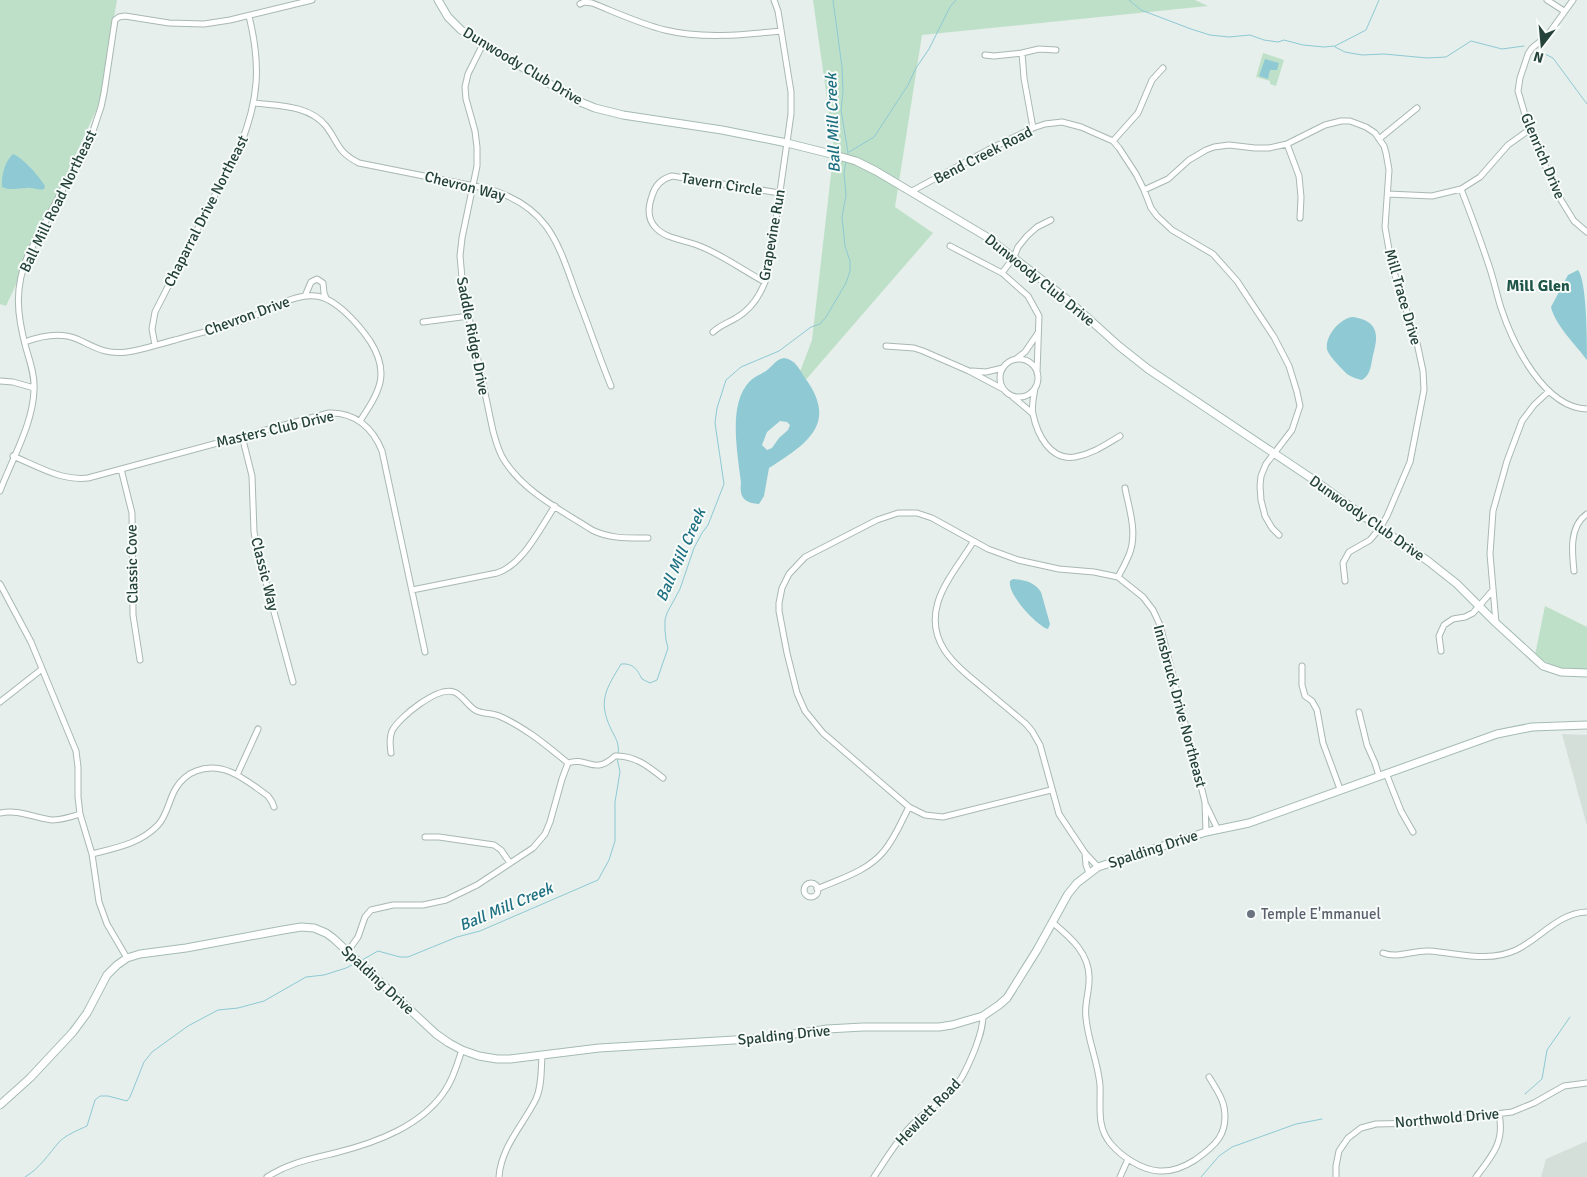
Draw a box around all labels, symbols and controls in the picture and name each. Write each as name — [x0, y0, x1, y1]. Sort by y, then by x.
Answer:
north arrow — [1517, 20, 1567, 70]
street label: Dunwoody Club Drive — [460, 23, 586, 109]
text: N — [1532, 48, 1546, 67]
water label: Ball Mill Creek — [821, 71, 845, 173]
street label: Glenrich Drive — [1517, 110, 1569, 202]
street label: Bend Creek Road — [931, 122, 1035, 188]
street label: Ball Mill Road Northeast — [16, 127, 100, 275]
street label: Chaparral Drive Northeast — [160, 132, 252, 290]
street label: Chevron Way — [423, 167, 507, 205]
street label: Tavern Circle — [680, 169, 764, 199]
street label: Grapevine Run — [755, 188, 789, 282]
street label: Dunwoody Club Drive — [981, 230, 1099, 330]
street label: Mill Trace Drive — [1381, 247, 1425, 347]
street label: Saddle Ridge Drive — [453, 275, 493, 397]
district label: Mill Glen — [1506, 276, 1570, 296]
street label: Chevron Drive — [202, 292, 292, 340]
street label: Masters Club Drive — [214, 407, 336, 451]
street label: Dunwoody Club Drive — [1306, 471, 1428, 565]
water label: Ball Mill Creek — [652, 504, 711, 605]
street label: Classic Cove — [122, 524, 142, 604]
street label: Classic Way — [247, 535, 283, 613]
street label: Innsbruck Drive Northeast — [1150, 623, 1210, 789]
street label: Spalding Drive — [1106, 826, 1200, 872]
water label: Ball Mill Creek — [456, 878, 558, 936]
place label: Temple E'mmanuel — [1261, 905, 1381, 923]
marker: Temple E'mmanuel — [1245, 908, 1257, 920]
street label: Spalding Drive — [338, 942, 418, 1018]
street label: Spalding Drive — [737, 1021, 831, 1049]
street label: Hewlett Road — [892, 1075, 964, 1149]
street label: Northwold Drive — [1394, 1104, 1500, 1132]

